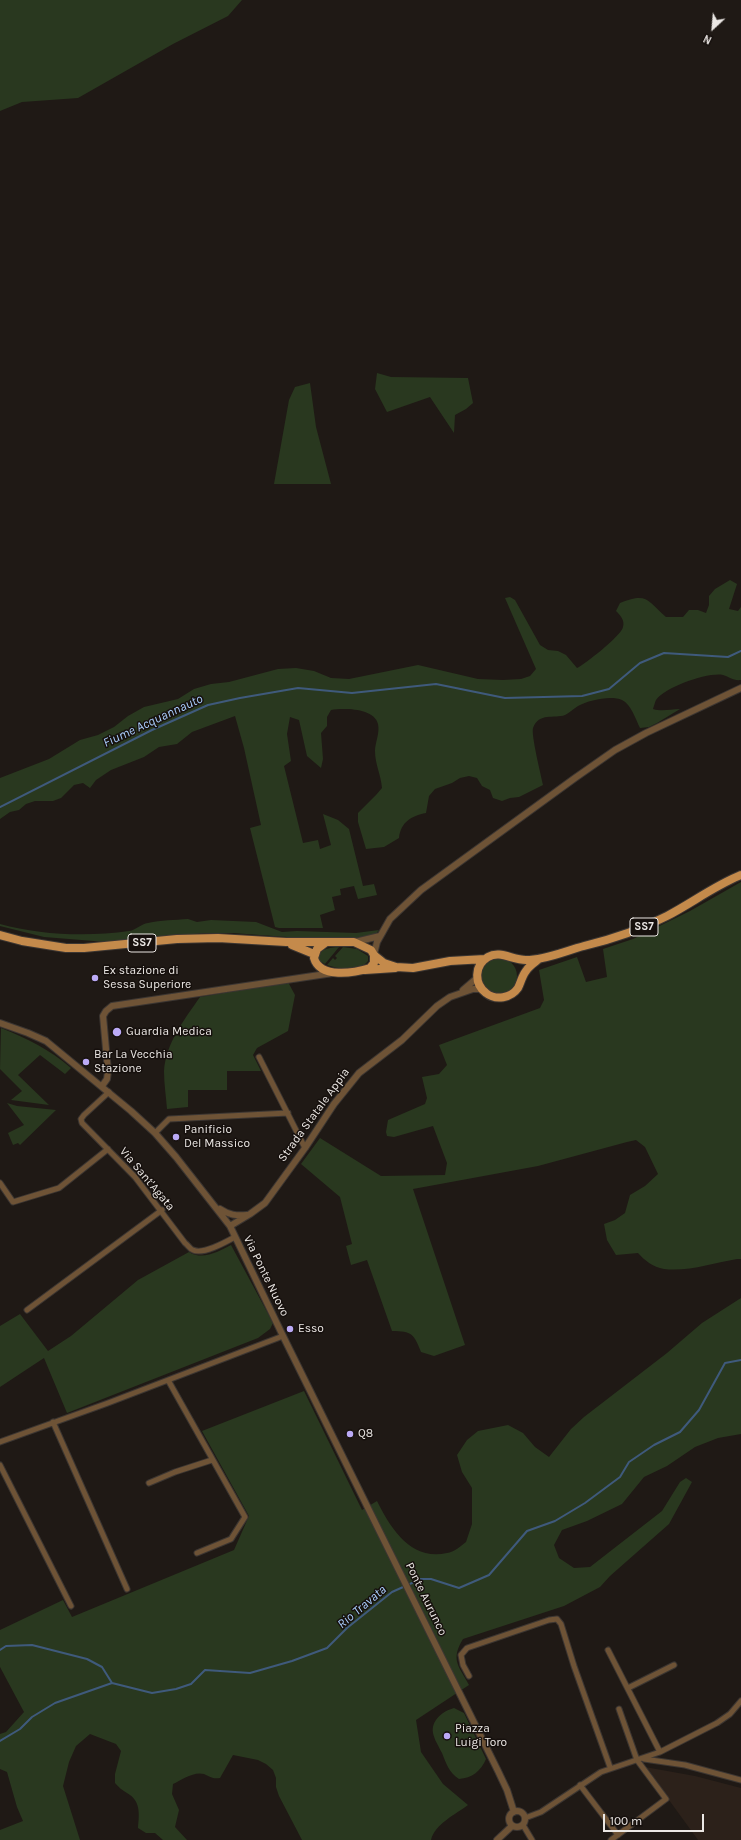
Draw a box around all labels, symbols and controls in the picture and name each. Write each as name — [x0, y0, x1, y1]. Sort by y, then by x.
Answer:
north arrow — [693, 8, 733, 48]
text: N — [701, 32, 714, 47]
water label: Fiume Acquannauto — [101, 691, 205, 751]
road number: SS7 — [630, 918, 658, 936]
road number: SS7 — [128, 934, 156, 952]
place label: Ex stazione di Sessa Superiore — [103, 964, 191, 992]
marker: Ex stazione di Sessa Superiore — [90, 973, 100, 983]
place label: Guardia Medica — [126, 1025, 212, 1039]
marker: Guardia Medica — [111, 1026, 123, 1038]
place label: Bar La Vecchia Stazione — [94, 1048, 173, 1076]
marker: Bar La Vecchia Stazione — [81, 1057, 91, 1067]
street label: Strada Statale Appia — [275, 1065, 353, 1165]
place label: Panificio Del Massico — [184, 1123, 250, 1151]
marker: Panificio Del Massico — [171, 1132, 181, 1142]
street label: Via Sant'Agata — [116, 1144, 178, 1214]
street label: Via Ponte Nuovo — [240, 1233, 292, 1319]
place label: Esso — [298, 1322, 324, 1336]
marker: Esso — [285, 1324, 295, 1334]
place label: Q8 — [358, 1427, 373, 1441]
marker: Q8 — [345, 1429, 355, 1439]
street label: Ponte Aurunco — [402, 1560, 450, 1638]
water label: Rio Travata — [334, 1582, 390, 1632]
place label: Piazza Luigi Toro — [455, 1722, 507, 1750]
marker: Piazza Luigi Toro — [442, 1731, 452, 1741]
scale bar — [605, 1806, 706, 1832]
text: 100 m — [610, 1814, 642, 1828]

